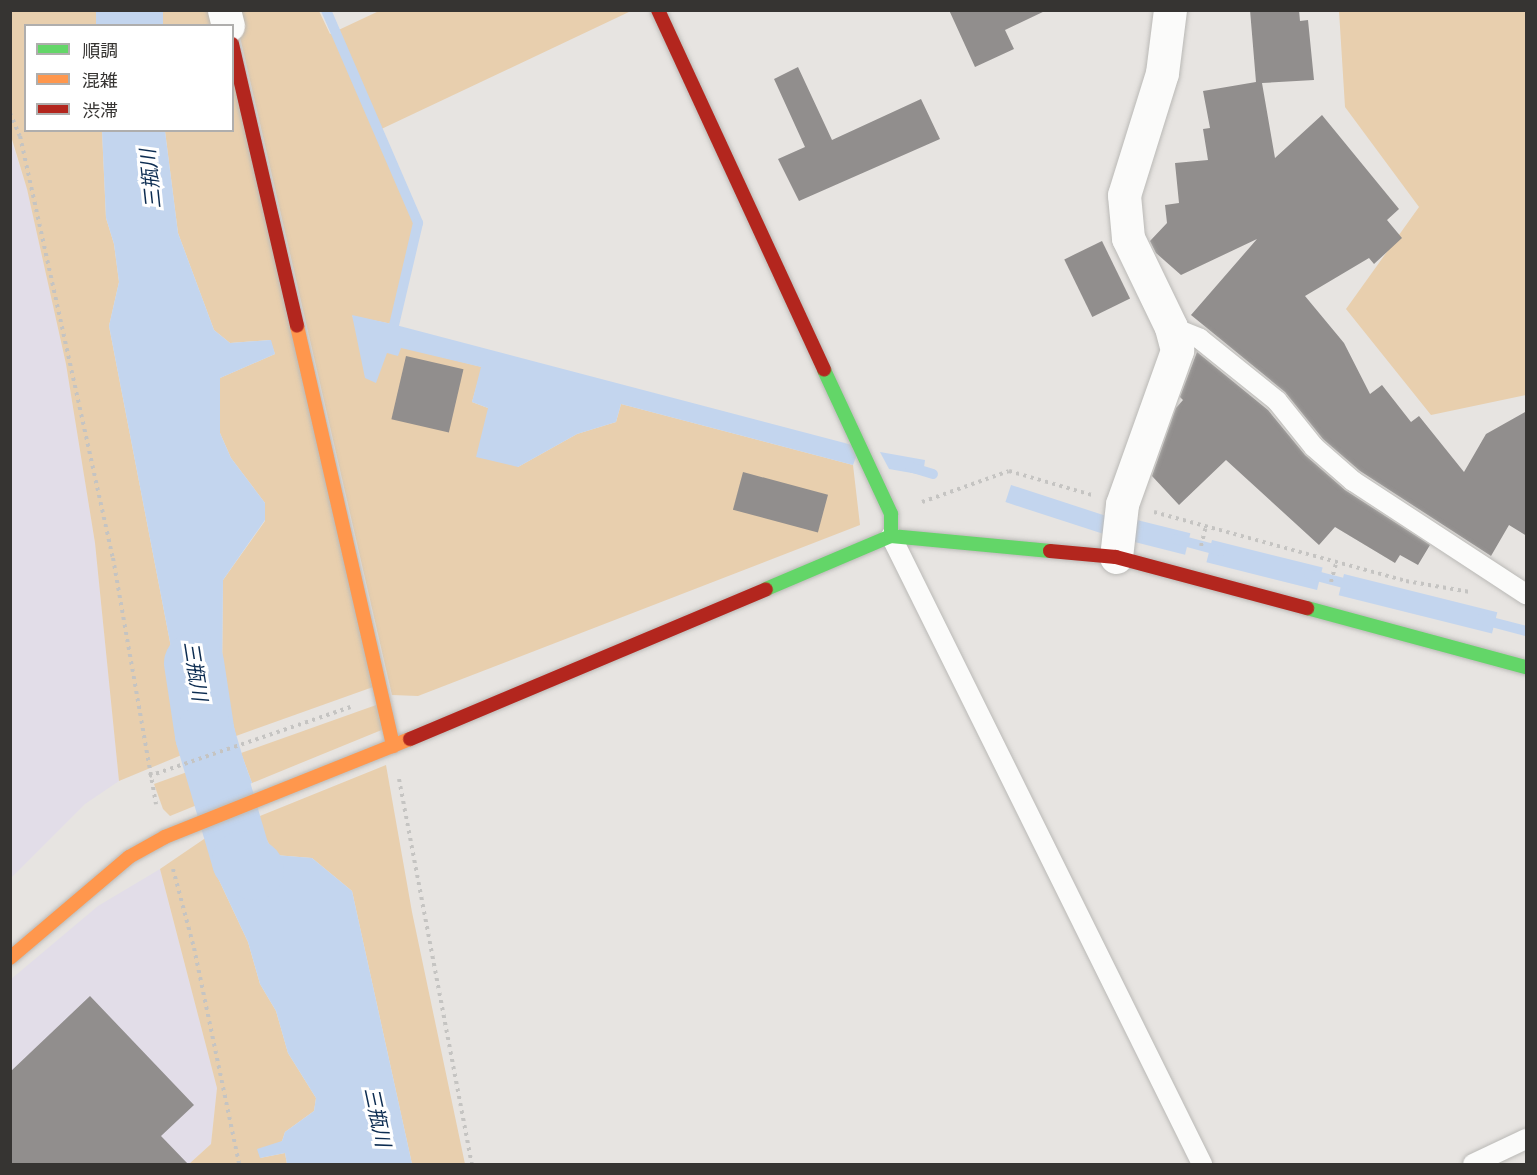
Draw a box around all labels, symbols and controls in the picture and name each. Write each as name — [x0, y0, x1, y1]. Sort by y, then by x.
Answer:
legend — [24, 24, 234, 132]
text: 順調 — [82, 40, 118, 61]
text: 混雑 — [82, 70, 118, 91]
text: 渋滞 — [82, 100, 118, 121]
water label: 三瓶川 — [136, 148, 166, 210]
water label: 三瓶川 — [178, 639, 212, 703]
water label: 三瓶川 — [359, 1085, 395, 1149]

